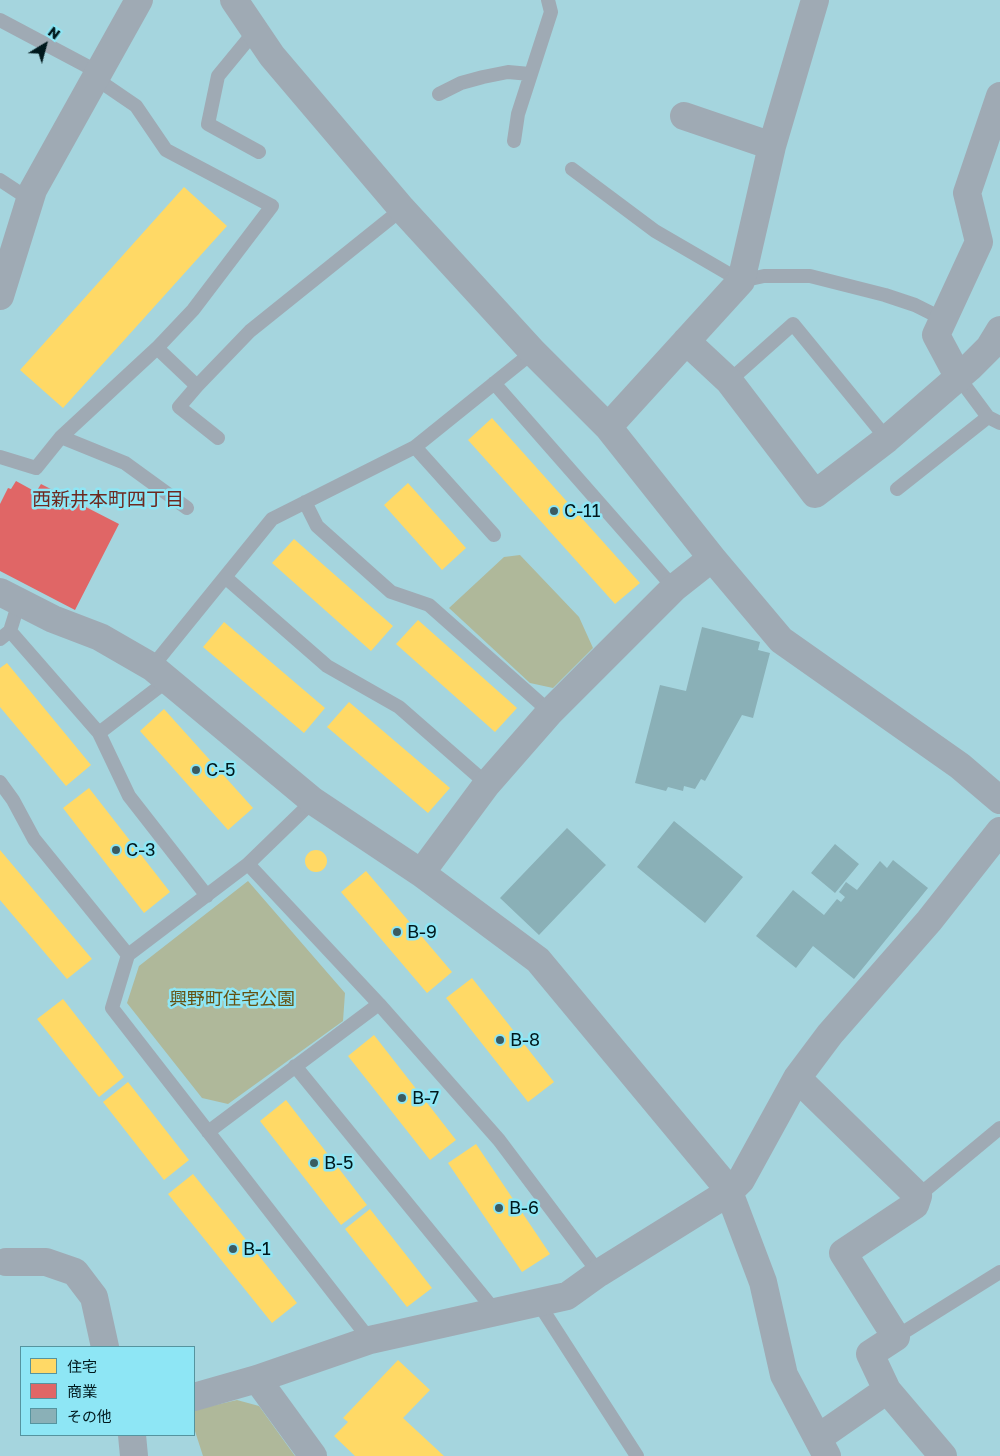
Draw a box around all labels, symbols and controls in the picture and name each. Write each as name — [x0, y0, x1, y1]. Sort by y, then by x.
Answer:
north arrow — [20, 20, 70, 70]
text: N — [45, 23, 64, 43]
district label: 西新井本町四丁目 — [32, 489, 184, 511]
place label: C-11 — [564, 500, 601, 522]
marker: C-11 — [548, 505, 560, 517]
place label: C-5 — [206, 759, 236, 781]
marker: C-5 — [190, 764, 202, 776]
place label: C-3 — [126, 839, 156, 861]
marker: C-3 — [110, 844, 122, 856]
place label: B-9 — [407, 921, 437, 943]
marker: B-9 — [391, 926, 403, 938]
park label: 興野町住宅公園 — [169, 988, 295, 1010]
place label: B-8 — [510, 1029, 540, 1051]
marker: B-8 — [494, 1034, 506, 1046]
place label: B-7 — [412, 1087, 439, 1109]
marker: B-7 — [396, 1092, 408, 1104]
place label: B-5 — [324, 1152, 353, 1174]
marker: B-5 — [308, 1157, 320, 1169]
place label: B-6 — [509, 1197, 539, 1219]
marker: B-6 — [493, 1202, 505, 1214]
place label: B-1 — [243, 1238, 271, 1260]
marker: B-1 — [227, 1243, 239, 1255]
legend — [20, 1346, 195, 1436]
text: 住宅 — [67, 1357, 97, 1375]
text: 商業 — [67, 1382, 97, 1400]
text: その他 — [67, 1407, 112, 1425]

